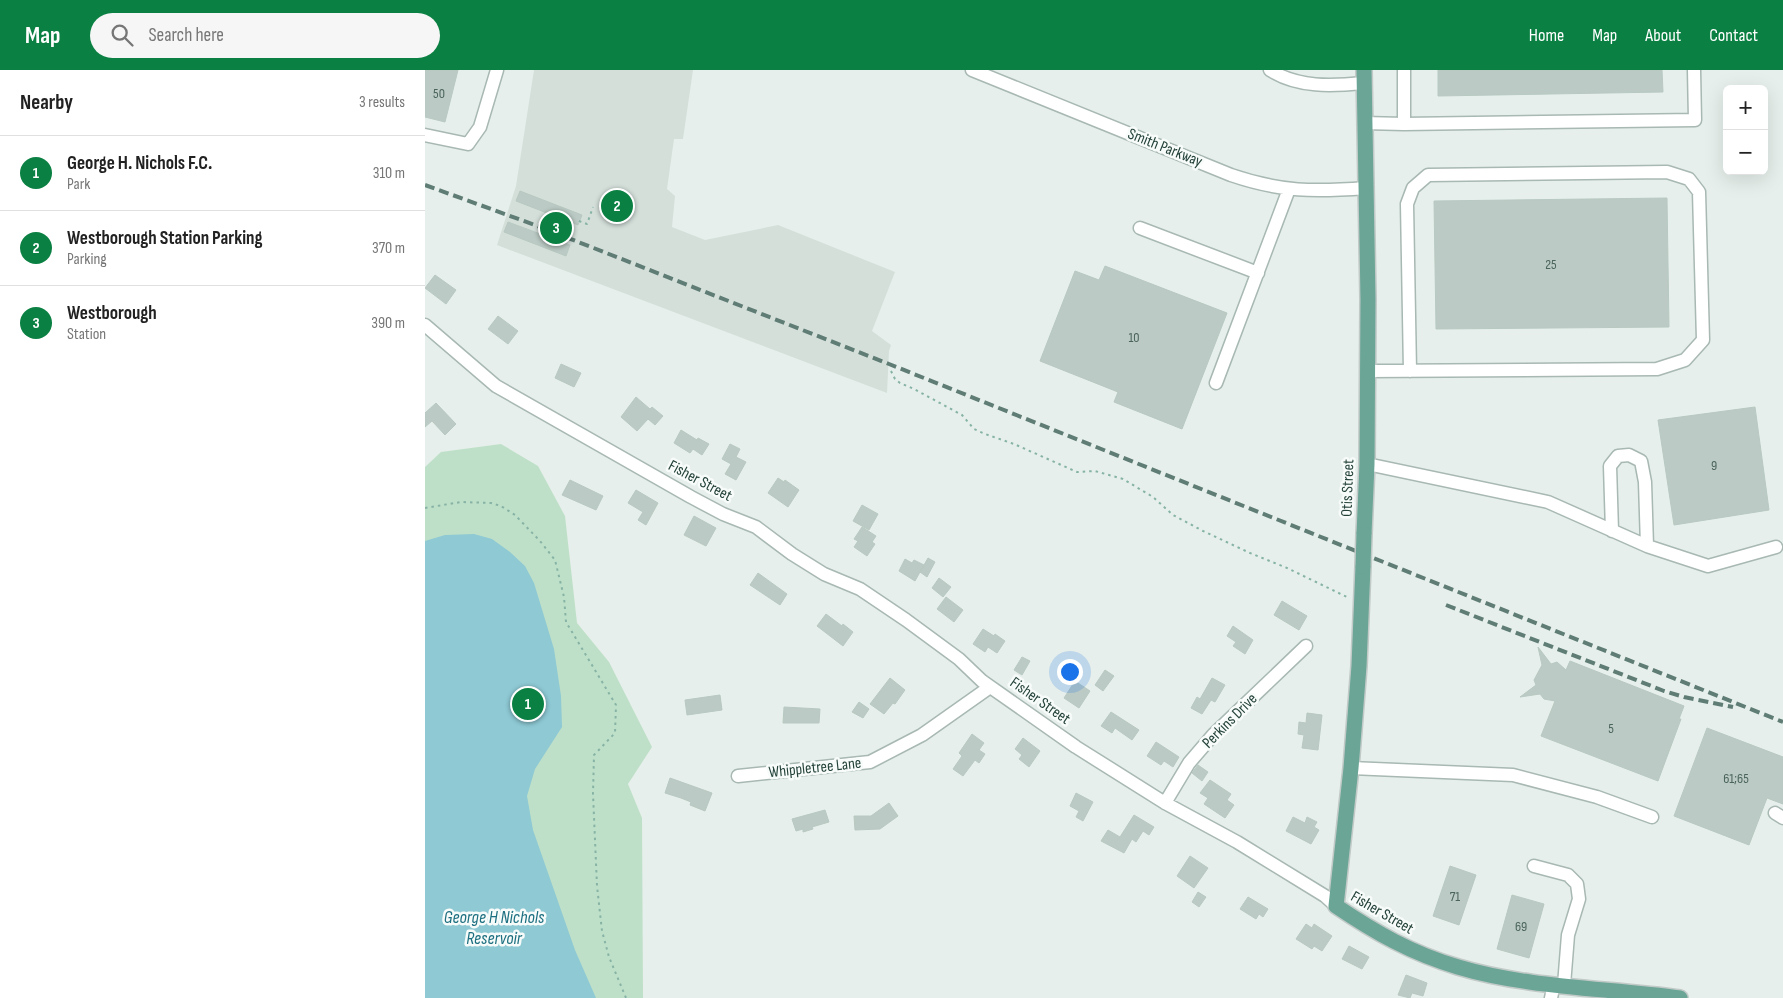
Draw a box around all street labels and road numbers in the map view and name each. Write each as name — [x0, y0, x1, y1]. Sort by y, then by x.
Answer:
street label: Smith Parkway — [1125, 124, 1205, 172]
street label: Fisher Street — [665, 456, 735, 506]
street label: Otis Street — [1337, 459, 1359, 517]
street label: Fisher Street — [1006, 673, 1074, 729]
street label: Perkins Drive — [1199, 690, 1261, 752]
street label: Whippletree Lane — [768, 754, 862, 782]
street label: Fisher Street — [1347, 887, 1417, 939]

